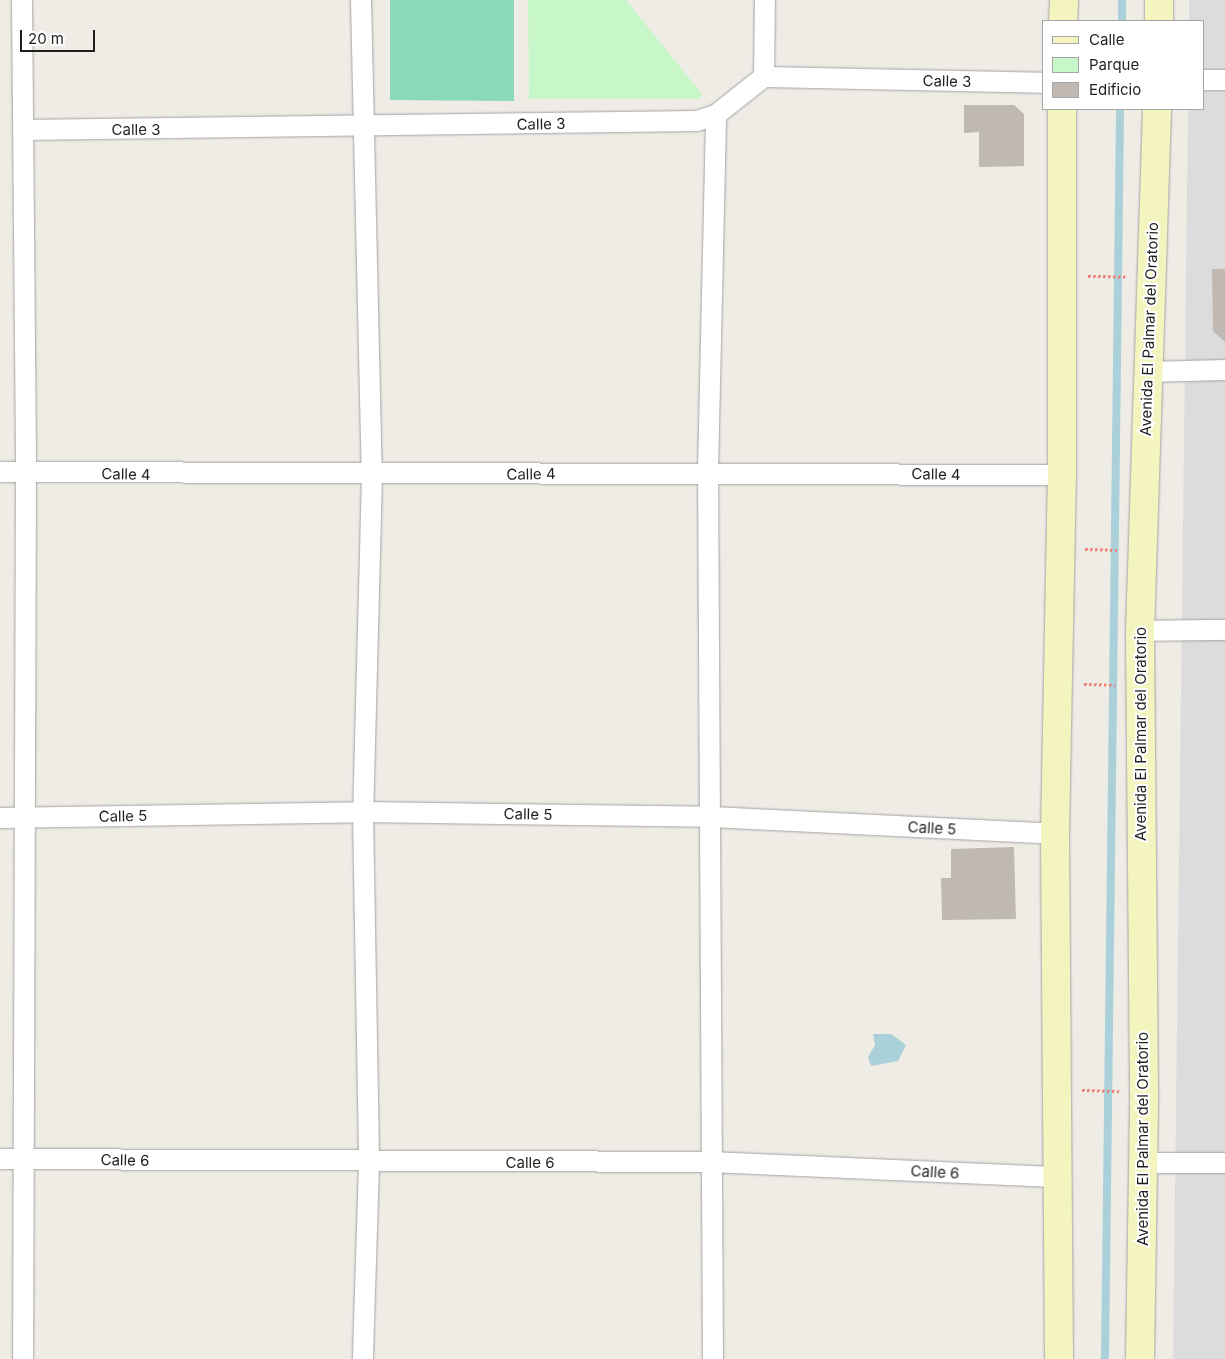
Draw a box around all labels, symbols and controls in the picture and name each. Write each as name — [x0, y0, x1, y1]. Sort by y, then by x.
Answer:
scale bar — [22, 20, 98, 52]
legend — [1042, 20, 1205, 110]
text: 20 m — [28, 29, 64, 48]
text: Calle — [1089, 30, 1124, 49]
text: Parque — [1089, 55, 1139, 74]
street label: Calle 3 — [922, 72, 972, 90]
text: Edificio — [1089, 80, 1141, 99]
street label: Calle 3 — [516, 115, 566, 133]
street label: Calle 3 — [112, 121, 160, 139]
street label: Avenida El Palmar del Oratorio — [1136, 222, 1162, 436]
street label: Calle 4 — [101, 465, 151, 483]
street label: Calle 4 — [506, 465, 556, 483]
street label: Calle 4 — [911, 465, 961, 483]
street label: Avenida El Palmar del Oratorio — [1132, 627, 1150, 841]
street label: Calle 5 — [503, 805, 553, 823]
street label: Calle 5 — [98, 807, 148, 825]
street label: Calle 5 — [907, 818, 957, 838]
street label: Avenida El Palmar del Oratorio — [1134, 1032, 1152, 1246]
street label: Calle 6 — [100, 1151, 150, 1169]
street label: Calle 6 — [506, 1154, 554, 1172]
street label: Calle 6 — [910, 1162, 960, 1182]

